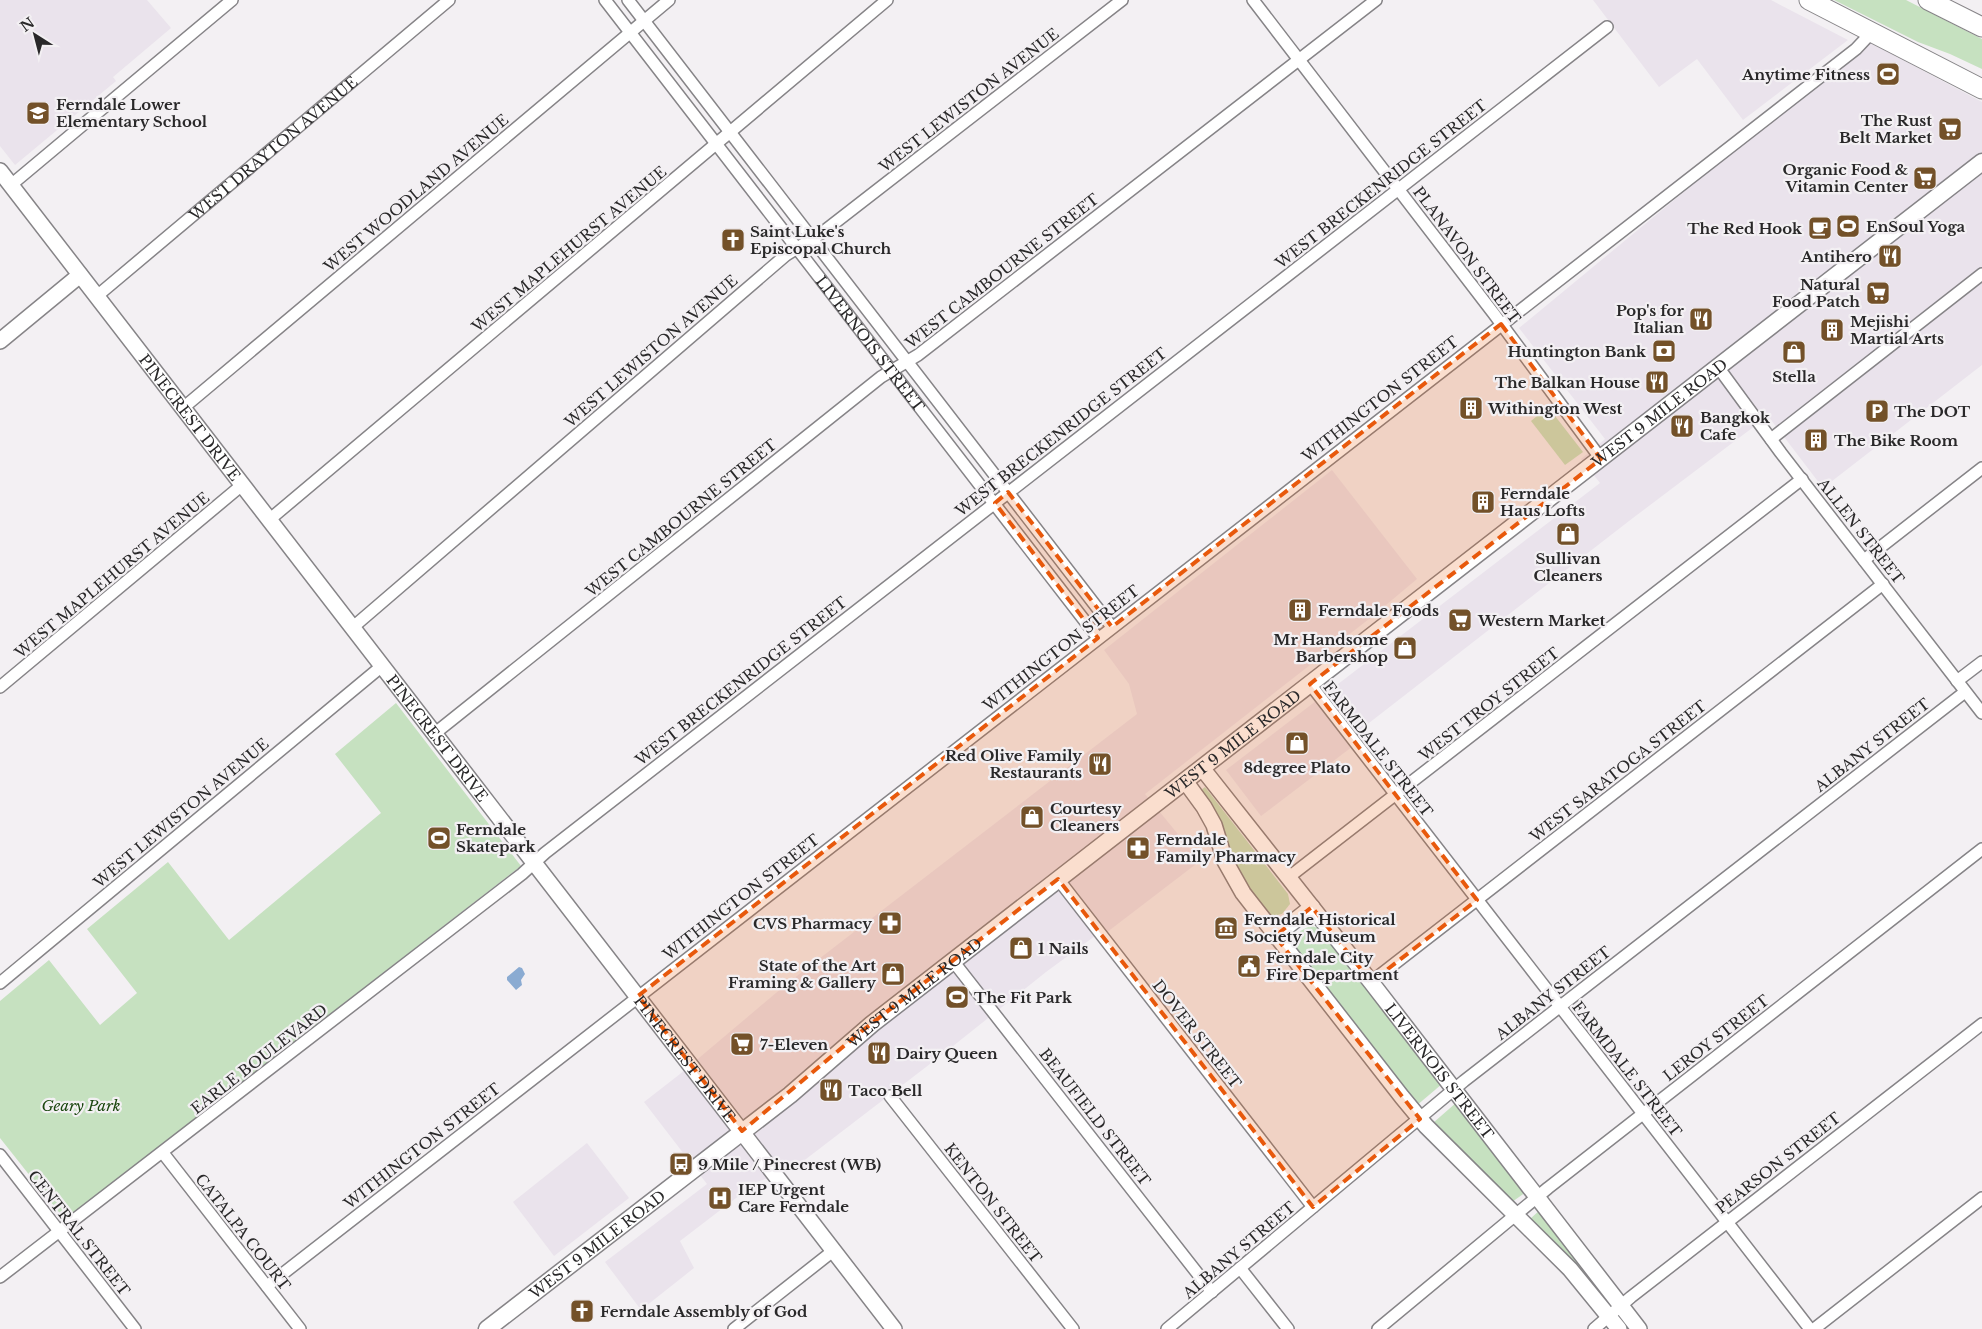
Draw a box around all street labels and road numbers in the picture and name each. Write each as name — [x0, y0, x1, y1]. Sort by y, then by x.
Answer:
street label: WEST LEWISTON AVENUE — [875, 24, 1063, 177]
street label: WEST DRAYTON AVENUE — [184, 72, 361, 225]
street label: WEST BRECKENRIDGE STREET — [1271, 96, 1491, 273]
street label: WEST WOODLAND AVENUE — [319, 110, 512, 277]
street label: WEST MAPLEHURST AVENUE — [467, 162, 670, 337]
street label: PLANAVON STREET — [1409, 183, 1525, 327]
street label: WEST CAMBOURNE STREET — [901, 190, 1102, 353]
street label: WEST LEWISTON AVENUE — [560, 271, 741, 432]
street label: LIVERNOIS STREET — [812, 272, 929, 415]
street label: WITHINGTON STREET — [1297, 332, 1462, 467]
street label: WEST BRECKENRIDGE STREET — [951, 344, 1171, 521]
street label: PINECREST DRIVE — [135, 350, 245, 484]
street label: WEST 9 MILE ROAD — [1587, 354, 1731, 472]
street label: WEST CAMBOURNE STREET — [581, 435, 780, 602]
street label: ALLEN STREET — [1813, 473, 1908, 588]
street label: WEST MAPLEHURST AVENUE — [10, 488, 213, 663]
street label: WITHINGTON STREET — [978, 581, 1143, 716]
street label: WEST BRECKENRIDGE STREET — [631, 593, 851, 770]
street label: WEST TROY STREET — [1414, 643, 1563, 765]
street label: PINECREST DRIVE — [383, 671, 492, 805]
street label: FARMDALE STREET — [1319, 678, 1437, 820]
street label: WEST 9 MILE ROAD — [1160, 685, 1304, 803]
street label: ALBANY STREET — [1810, 694, 1933, 796]
street label: WEST SARATOGA STREET — [1525, 696, 1710, 846]
street label: WEST LEWISTON AVENUE — [89, 734, 273, 893]
street label: WITHINGTON STREET — [658, 830, 823, 965]
street label: WEST 9 MILE ROAD — [842, 933, 985, 1052]
street label: ALBANY STREET — [1491, 942, 1614, 1044]
street label: DOVER STREET — [1149, 976, 1245, 1092]
street label: PINECREST DRIVE — [630, 991, 740, 1126]
street label: LEROY STREET — [1659, 991, 1773, 1085]
street label: FARMDALE STREET — [1568, 998, 1686, 1140]
street label: LIVERNOIS STREET — [1381, 999, 1498, 1143]
street label: EARLE BOULEVARD — [187, 1000, 331, 1118]
street label: BEAUFIELD STREET — [1035, 1045, 1155, 1189]
street label: WITHINGTON STREET — [339, 1079, 504, 1214]
street label: PEARSON STREET — [1712, 1108, 1844, 1218]
street label: KENTON STREET — [940, 1139, 1046, 1267]
street label: CENTRAL STREET — [24, 1167, 134, 1299]
street label: CATALPA COURT — [191, 1170, 295, 1294]
street label: WEST 9 MILE ROAD — [524, 1186, 669, 1303]
street label: ALBANY STREET — [1178, 1197, 1299, 1303]

